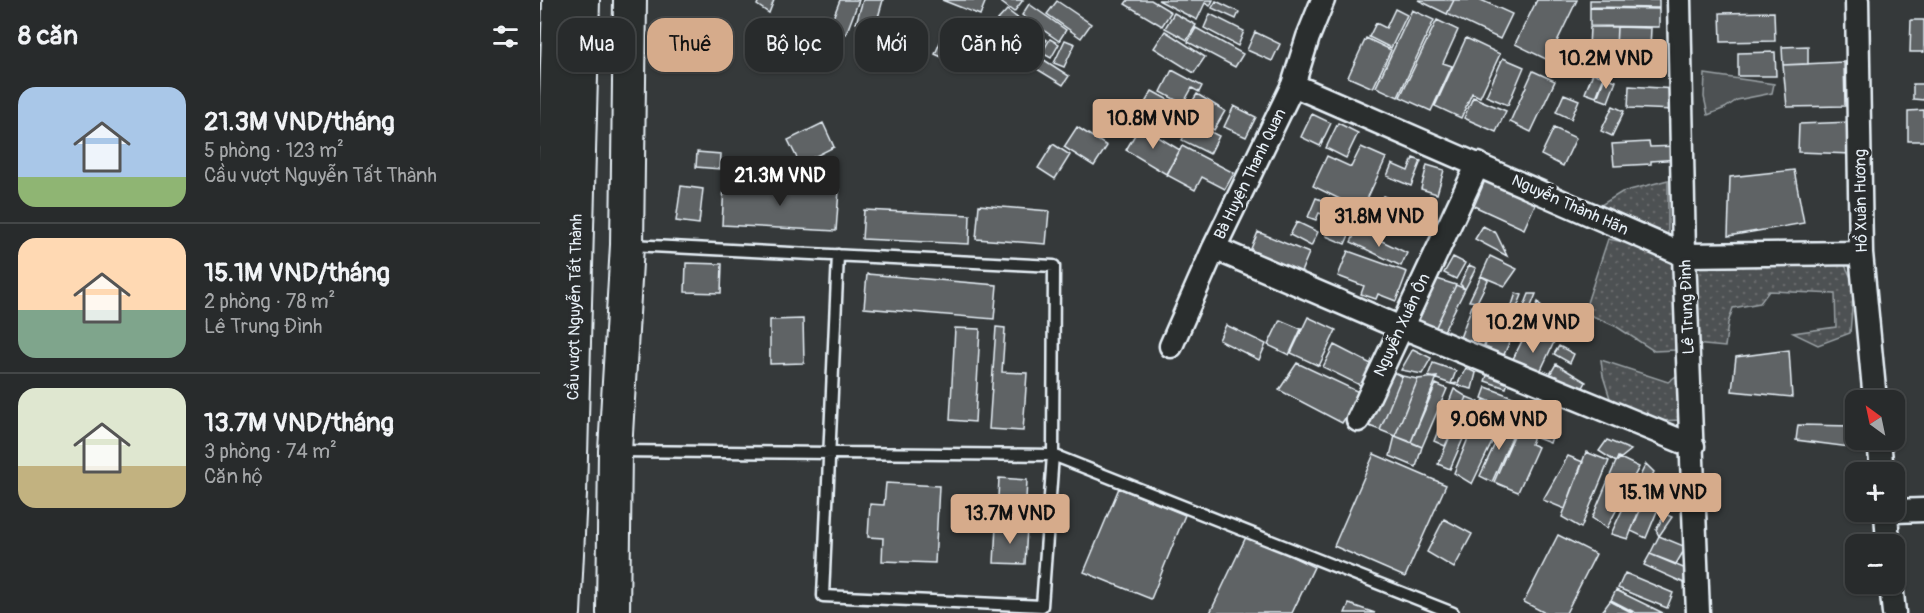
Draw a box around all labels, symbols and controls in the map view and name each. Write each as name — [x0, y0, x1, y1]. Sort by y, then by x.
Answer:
chip: Mua — [558, 18, 635, 72]
chip: Thuê — [647, 18, 733, 72]
chip: Bộ lọc — [745, 18, 843, 72]
chip: Mới — [855, 18, 928, 72]
chip: Căn hộ — [940, 18, 1043, 72]
text: 8 căn — [18, 20, 78, 52]
icon: filters — [489, 20, 522, 53]
pin: 10.2M VND — [1537, 39, 1675, 90]
text: 10.2M VND — [1559, 46, 1653, 71]
pin: 10.8M VND — [1084, 99, 1222, 150]
street label: Bà Huyện Thanh Quan — [1210, 105, 1290, 243]
text: 21.3M VND/tháng — [204, 106, 395, 138]
text: 10.8M VND — [1107, 106, 1199, 131]
icon: home — [66, 111, 138, 183]
text: 5 phòng · 123 m² — [204, 138, 344, 163]
street label: Hồ Xuân Hương — [1850, 149, 1872, 253]
pin: 21.3M VND — [711, 156, 849, 207]
text: Cầu vượt Nguyễn Tất Thành — [204, 163, 437, 188]
text: 21.3M VND — [734, 163, 826, 188]
street label: Nguyễn Thành Hãn — [1508, 170, 1632, 240]
pin: 31.8M VND — [1310, 197, 1448, 248]
text: 31.8M VND — [1334, 204, 1424, 229]
street label: Cầu vượt Nguyễn Tất Thành — [562, 214, 587, 400]
text: 15.1M VND/tháng — [204, 257, 390, 289]
street label: Lê Trung Đình — [1675, 259, 1699, 355]
icon: home — [66, 262, 138, 334]
street label: Nguyễn Xuân Ôn — [1369, 270, 1435, 380]
text: 2 phòng · 78 m² — [204, 289, 335, 314]
pin: 10.2M VND — [1464, 303, 1602, 354]
text: 10.2M VND — [1486, 310, 1580, 335]
text: Lê Trung Đình — [204, 314, 322, 339]
north arrow — [1845, 390, 1905, 450]
map controls — [1845, 390, 1905, 594]
pin: 9.06M VND — [1430, 400, 1568, 451]
text: 13.7M VND/tháng — [204, 407, 394, 439]
text: 9.06M VND — [1451, 407, 1547, 432]
icon: home — [66, 412, 138, 484]
text: 3 phòng · 74 m² — [204, 439, 337, 464]
button: + — [1845, 462, 1905, 522]
text: Căn hộ — [204, 464, 263, 489]
pin: 15.1M VND — [1594, 473, 1732, 524]
text: 15.1M VND — [1619, 480, 1707, 505]
pin: 13.7M VND — [941, 494, 1079, 545]
text: 13.7M VND — [965, 501, 1055, 526]
button: − — [1845, 534, 1905, 594]

